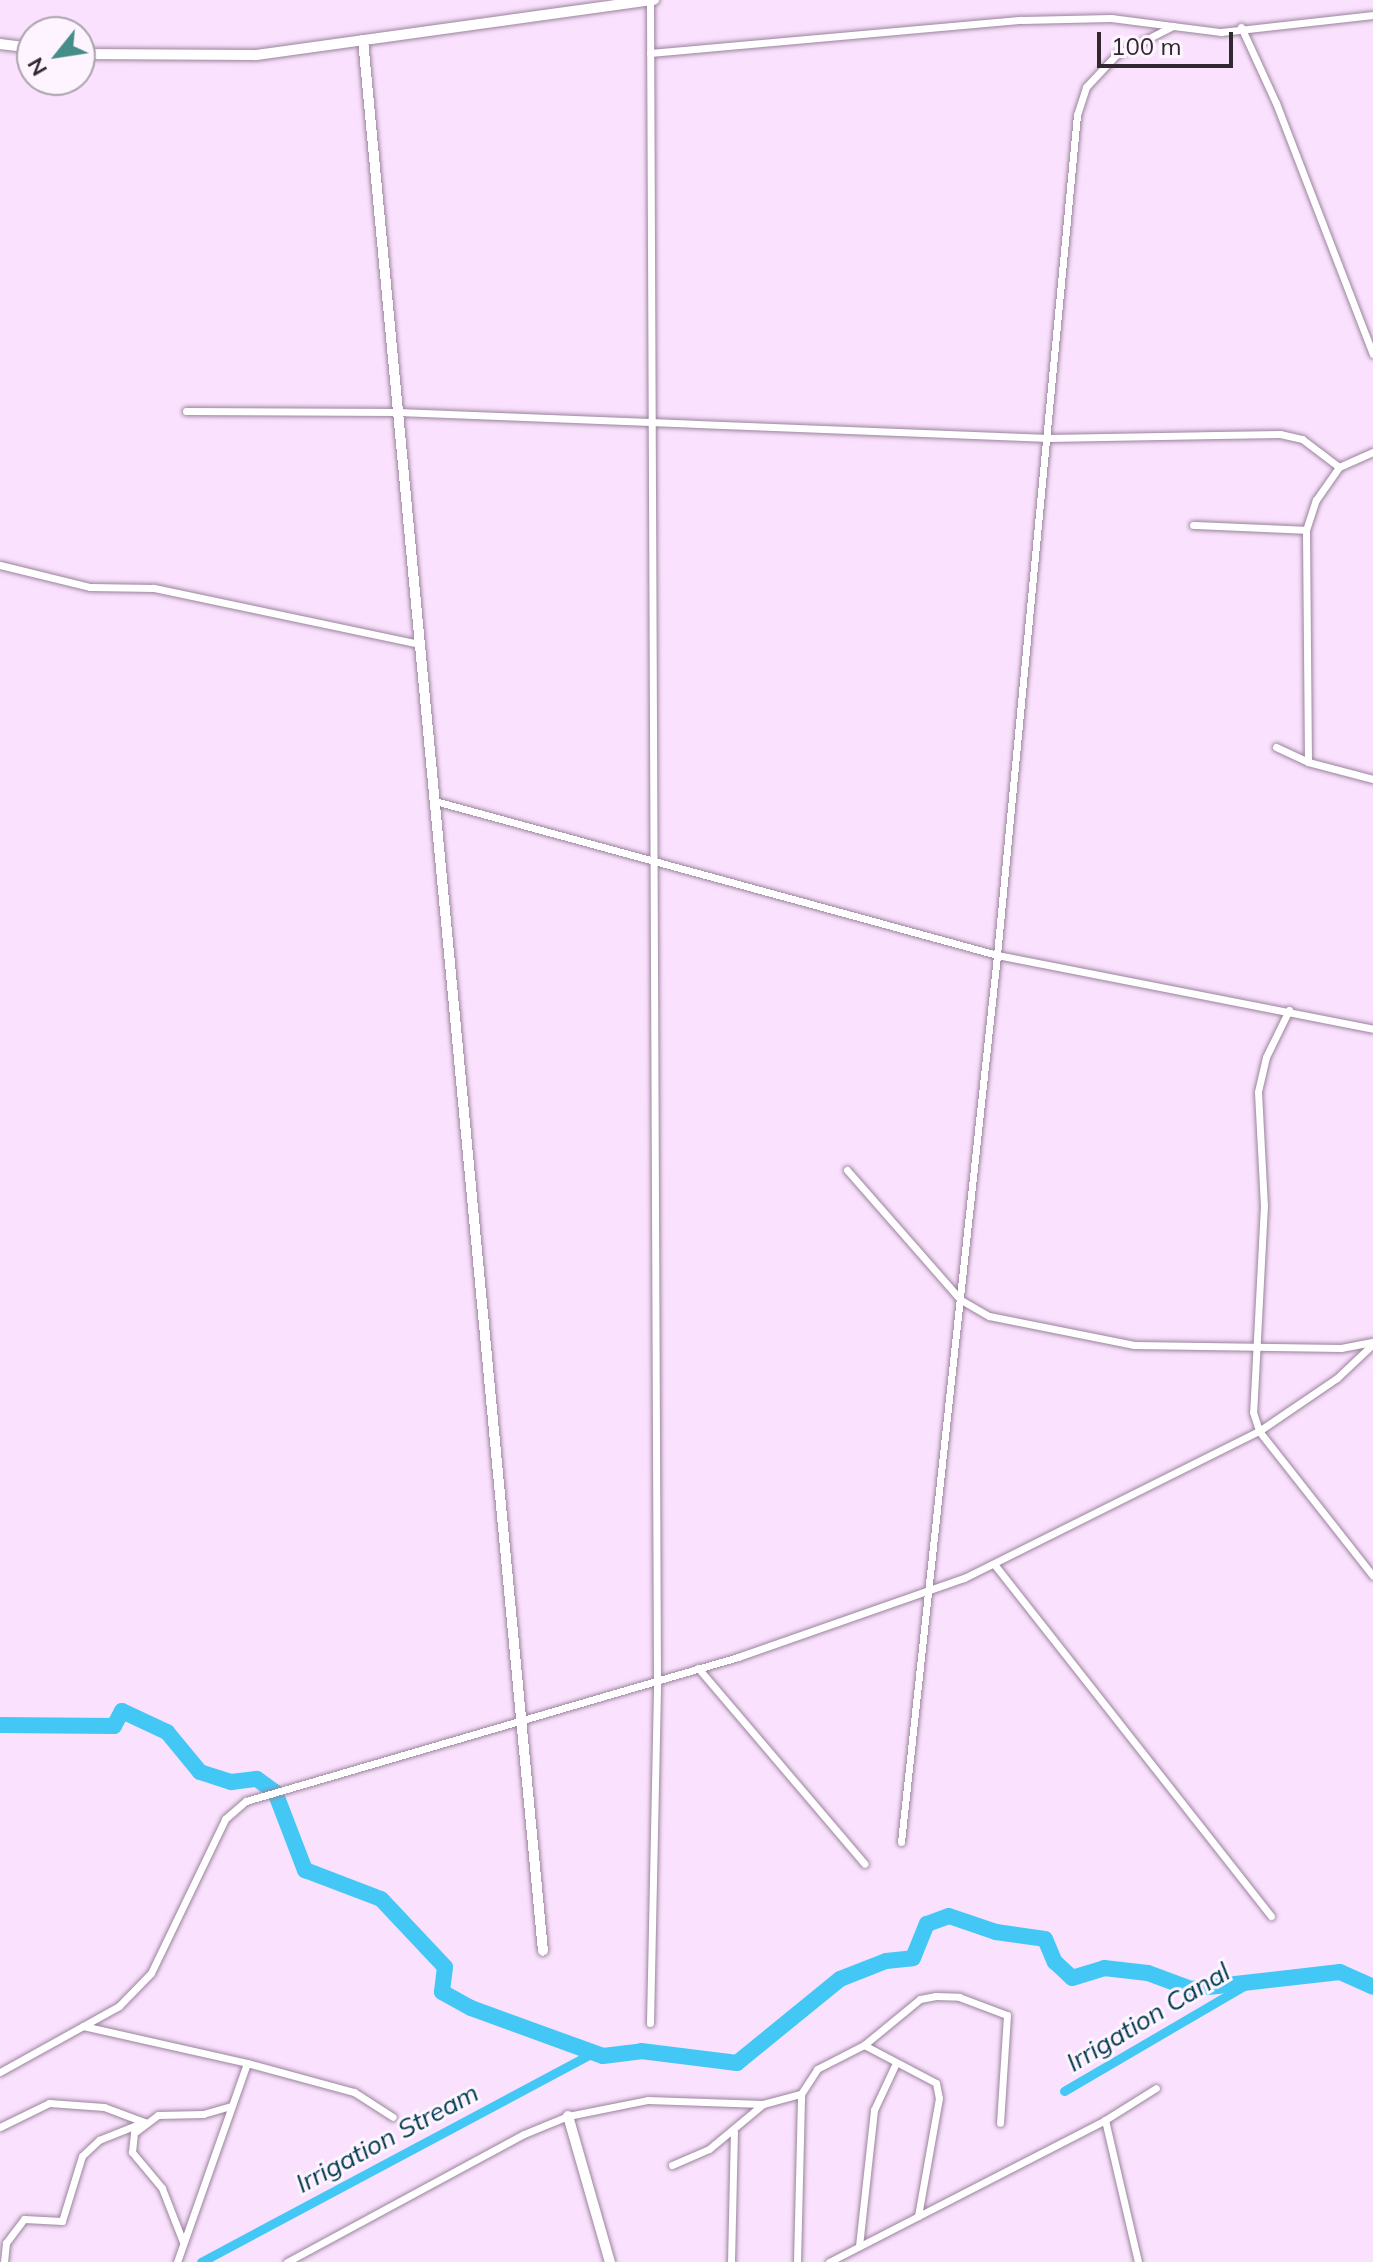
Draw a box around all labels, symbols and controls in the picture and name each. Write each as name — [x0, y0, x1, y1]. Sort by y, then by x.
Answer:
north arrow — [16, 16, 96, 96]
scale bar — [1101, 16, 1237, 66]
text: 100 m — [1111, 31, 1182, 61]
text: N — [21, 53, 53, 81]
water label: Irrigation Canal — [1061, 1956, 1235, 2078]
water label: Irrigation Stream — [290, 2077, 484, 2199]

